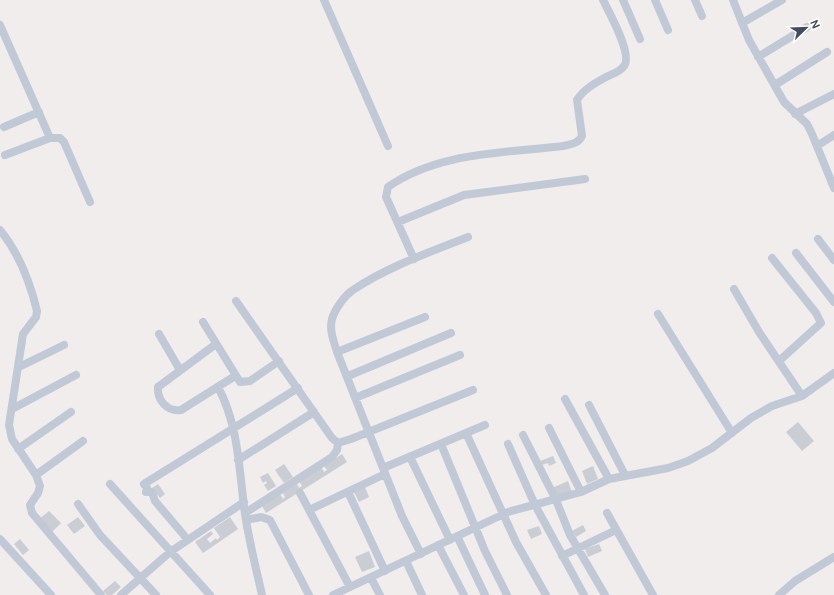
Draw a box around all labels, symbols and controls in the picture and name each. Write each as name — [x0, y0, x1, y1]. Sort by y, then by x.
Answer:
north arrow — [786, 8, 826, 48]
text: N — [807, 18, 823, 31]

